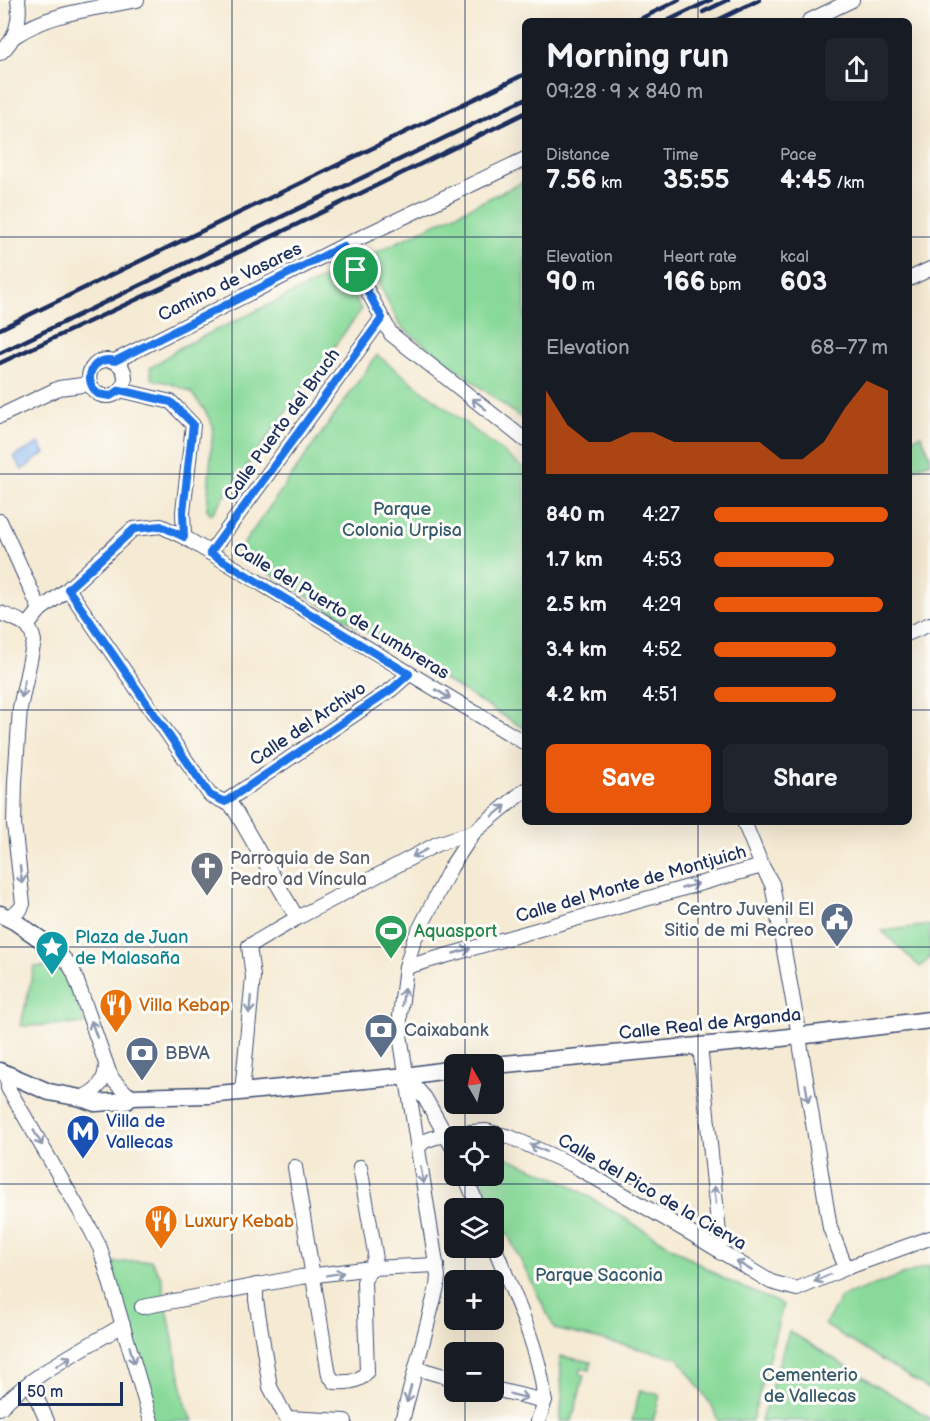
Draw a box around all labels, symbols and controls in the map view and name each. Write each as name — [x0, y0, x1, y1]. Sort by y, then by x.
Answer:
text: Morning run — [546, 37, 729, 77]
button: share — [825, 38, 888, 101]
text: 09:28 · 9 × 840 m — [546, 80, 703, 104]
text: Distance — [546, 146, 610, 165]
text: Time — [663, 146, 698, 165]
text: Pace — [780, 146, 816, 165]
text: 7.56 — [546, 165, 597, 196]
text: 35:55 — [663, 165, 729, 196]
text: 4:45 — [780, 165, 832, 196]
text: km — [597, 174, 622, 193]
text: /km — [832, 174, 865, 193]
street label: Camino de Vasares — [155, 238, 305, 326]
pin — [330, 244, 381, 295]
text: Elevation — [546, 248, 613, 267]
text: Heart rate — [663, 248, 737, 267]
text: kcal — [780, 248, 809, 267]
icon: arrive — [339, 253, 372, 286]
text: 90 — [546, 267, 577, 298]
text: 166 — [663, 267, 705, 298]
text: 603 — [780, 267, 827, 298]
text: m — [577, 276, 595, 295]
text: bpm — [705, 276, 741, 295]
text: Elevation — [546, 336, 629, 360]
text: 68–77 m — [811, 336, 888, 360]
street label: Calle Puerto del Bruch — [220, 345, 344, 505]
one-way arrow — [471, 398, 487, 411]
park label: Parque Colonia Urpisa — [342, 499, 462, 541]
text: 840 m — [546, 503, 605, 527]
text: 4:27 — [642, 503, 680, 527]
street label: Calle del Puerto de Lumbreras — [229, 538, 453, 684]
text: 1.7 km — [546, 548, 603, 572]
text: 4:53 — [642, 548, 682, 572]
text: 2.5 km — [546, 593, 607, 617]
text: 4:29 — [642, 593, 682, 617]
text: 3.4 km — [546, 638, 607, 662]
text: 4:52 — [642, 638, 682, 662]
street label: Calle del Archivo — [246, 677, 370, 771]
one-way arrow — [17, 678, 28, 698]
text: 4.2 km — [546, 683, 607, 707]
text: 4:51 — [642, 683, 677, 707]
one-way arrow — [434, 689, 451, 701]
button: Save — [546, 744, 711, 813]
button: Share — [723, 744, 888, 813]
one-way arrow — [491, 804, 507, 817]
street label: Calle del Monte de Montjuich — [513, 841, 749, 927]
place label: Parroquia de San Pedro ad Víncula — [230, 848, 370, 890]
one-way arrow — [411, 848, 429, 859]
church icon: Parroquia de San Pedro ad Víncula — [189, 850, 225, 897]
one-way arrow — [16, 864, 27, 884]
one-way arrow — [680, 880, 699, 891]
place label: Centro Juvenil El Sitio de mi Recreo — [664, 899, 814, 941]
public building icon: Centro Juvenil El Sitio de mi Recreo — [819, 901, 855, 948]
sports icon: Aquasport — [373, 913, 409, 960]
place label: Aquasport — [414, 921, 498, 942]
place label: Plaza de Juan de Malasaña — [75, 927, 188, 969]
place icon: Plaza de Juan de Malasaña — [34, 929, 70, 976]
one-way arrow — [453, 945, 472, 956]
restaurant icon: Villa Kebap — [98, 987, 134, 1034]
one-way arrow — [397, 988, 408, 1008]
one-way arrow — [244, 994, 255, 1014]
place label: Villa Kebap — [139, 995, 230, 1016]
street label: Calle Real de Arganda — [618, 1004, 802, 1044]
bank icon: Caixabank — [363, 1012, 399, 1059]
one-way arrow — [88, 1020, 99, 1038]
place label: Caixabank — [404, 1020, 489, 1041]
bank icon: BBVA — [124, 1035, 160, 1082]
place label: BBVA — [165, 1043, 210, 1064]
north arrow — [444, 1054, 504, 1114]
map controls — [444, 1054, 504, 1402]
one-way arrow — [802, 1083, 813, 1103]
place label: Villa de Vallecas — [106, 1111, 173, 1153]
metro station icon: Villa de Vallecas — [65, 1113, 101, 1160]
button: locate — [444, 1126, 504, 1186]
one-way arrow — [33, 1129, 44, 1147]
street label: Calle del Pico de la Cierva — [554, 1129, 750, 1255]
one-way arrow — [530, 1142, 548, 1154]
one-way arrow — [417, 1165, 428, 1185]
one-way arrow — [709, 1185, 720, 1205]
button: layers — [444, 1198, 504, 1258]
restaurant icon: Luxury Kebab — [143, 1203, 179, 1250]
place label: Luxury Kebab — [184, 1211, 294, 1232]
one-way arrow — [736, 1260, 753, 1272]
park label: Parque Saconia — [535, 1265, 663, 1286]
one-way arrow — [324, 1268, 344, 1279]
button: + — [444, 1270, 504, 1330]
one-way arrow — [813, 1273, 831, 1284]
button: − — [444, 1342, 504, 1402]
one-way arrow — [127, 1345, 138, 1364]
one-way arrow — [55, 1355, 72, 1367]
park label: Cementerio de Vallecas — [762, 1365, 858, 1407]
scale bar — [18, 1379, 123, 1406]
text: 50 m — [27, 1383, 63, 1402]
one-way arrow — [402, 1385, 414, 1404]
one-way arrow — [509, 1391, 528, 1402]

